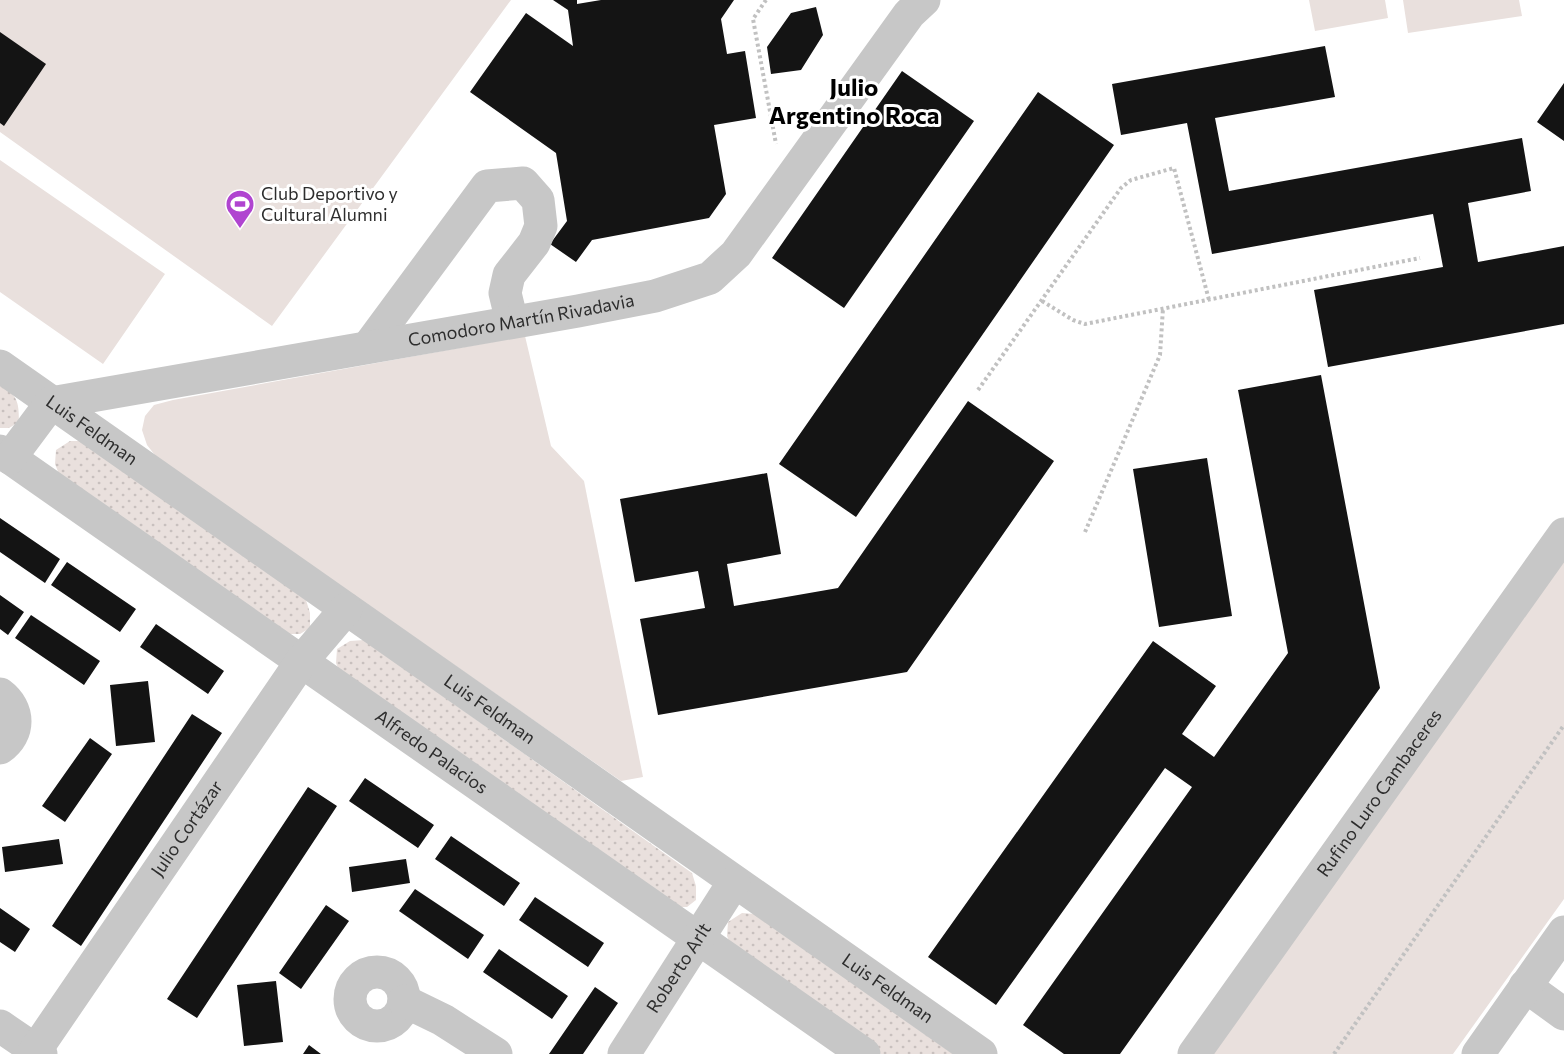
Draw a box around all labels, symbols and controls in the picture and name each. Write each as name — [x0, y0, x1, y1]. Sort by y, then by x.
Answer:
district label: Julio Argentino Roca — [769, 72, 939, 129]
place label: Club Deportivo y Cultural Alumni — [261, 182, 398, 225]
sports icon: Club Deportivo y Cultural Alumni — [224, 188, 256, 230]
street label: Comodoro Martín Rivadavia — [406, 288, 636, 350]
street label: Luis Feldman — [42, 390, 142, 469]
street label: Luis Feldman — [440, 669, 540, 748]
street label: Alfredo Palacios — [371, 704, 492, 798]
street label: Rufino Luro Cambaceres — [1312, 705, 1446, 881]
street label: Julio Cortázar — [146, 776, 227, 880]
street label: Roberto Arlt — [641, 918, 715, 1017]
street label: Luis Feldman — [838, 948, 938, 1027]

